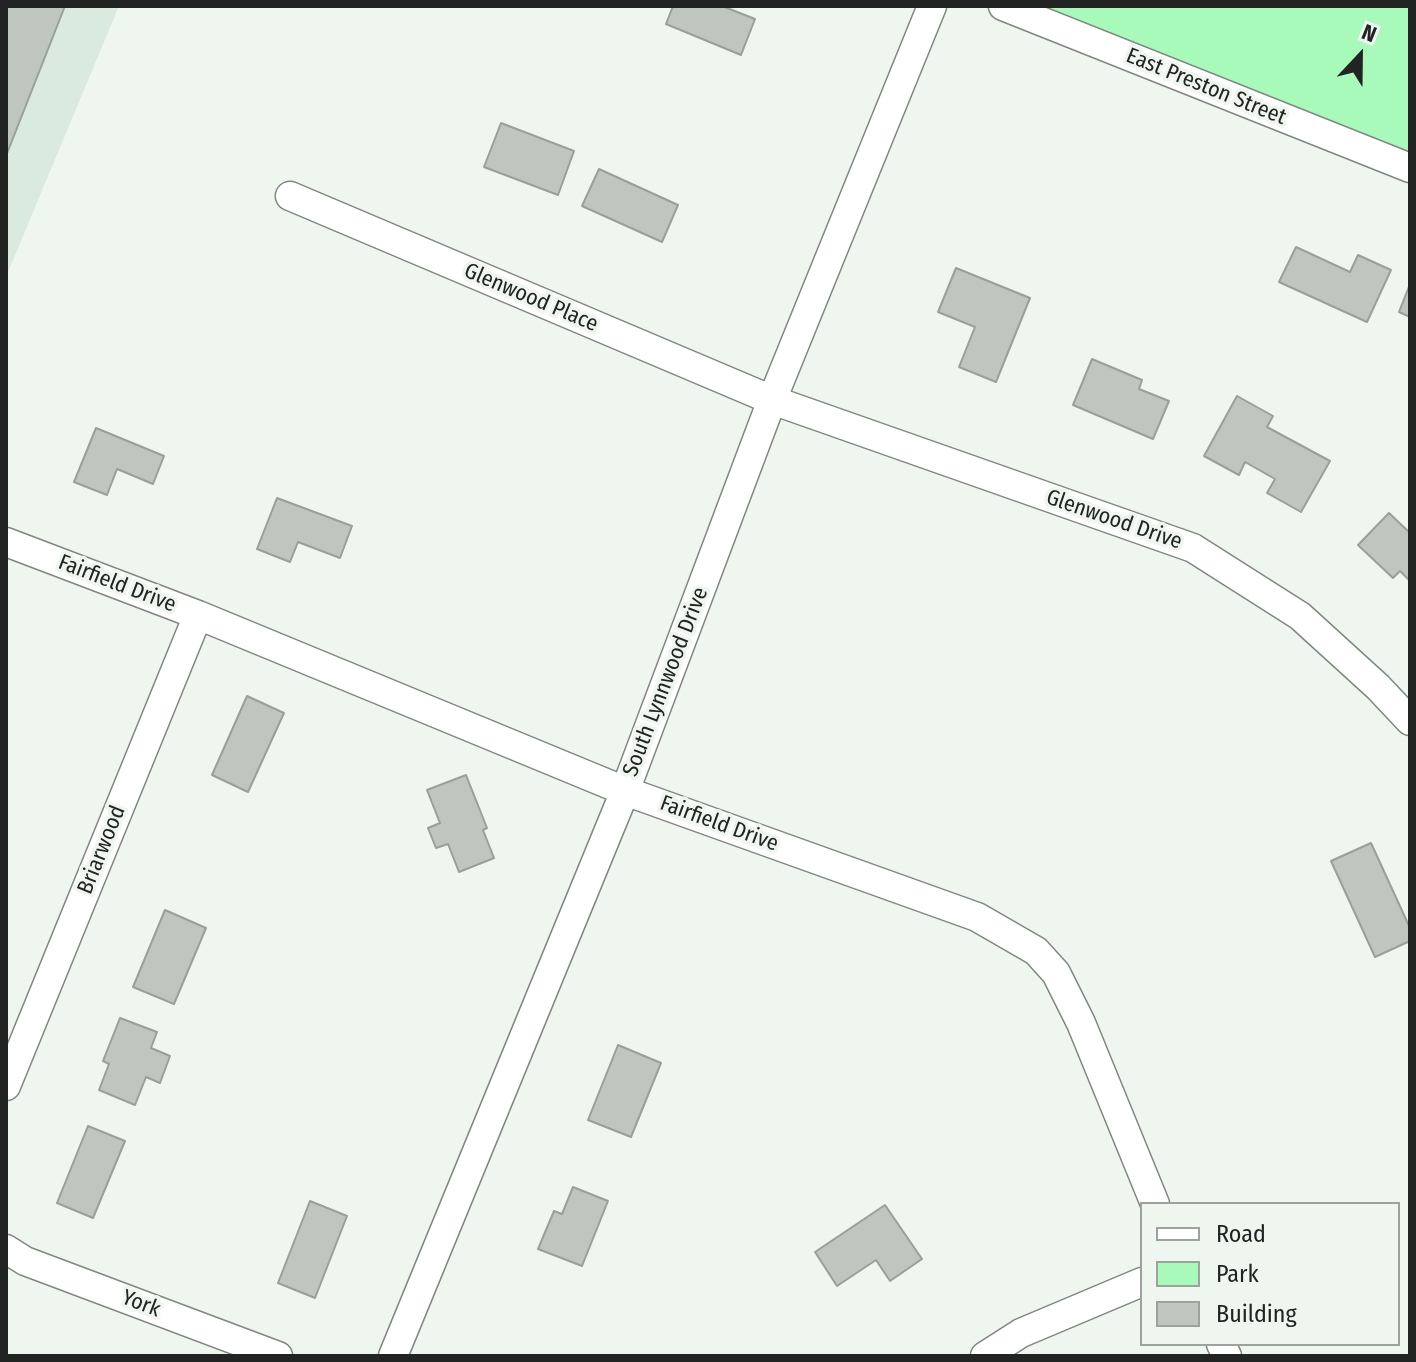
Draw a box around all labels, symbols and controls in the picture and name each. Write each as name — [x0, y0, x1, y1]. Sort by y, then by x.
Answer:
north arrow — [1320, 16, 1400, 96]
text: N — [1358, 18, 1380, 48]
street label: East Preston Street — [1122, 43, 1290, 131]
street label: Glenwood Place — [460, 258, 602, 338]
street label: Glenwood Drive — [1043, 484, 1185, 556]
street label: Fairfield Drive — [54, 549, 180, 619]
street label: South Lynnwood Drive — [618, 584, 714, 780]
street label: Fairfield Drive — [656, 790, 782, 858]
street label: Briarwood — [72, 802, 132, 898]
legend — [1140, 1202, 1400, 1346]
text: Road — [1216, 1220, 1266, 1248]
text: Park — [1216, 1260, 1259, 1288]
street label: York — [118, 1285, 164, 1323]
text: Building — [1216, 1300, 1297, 1328]

